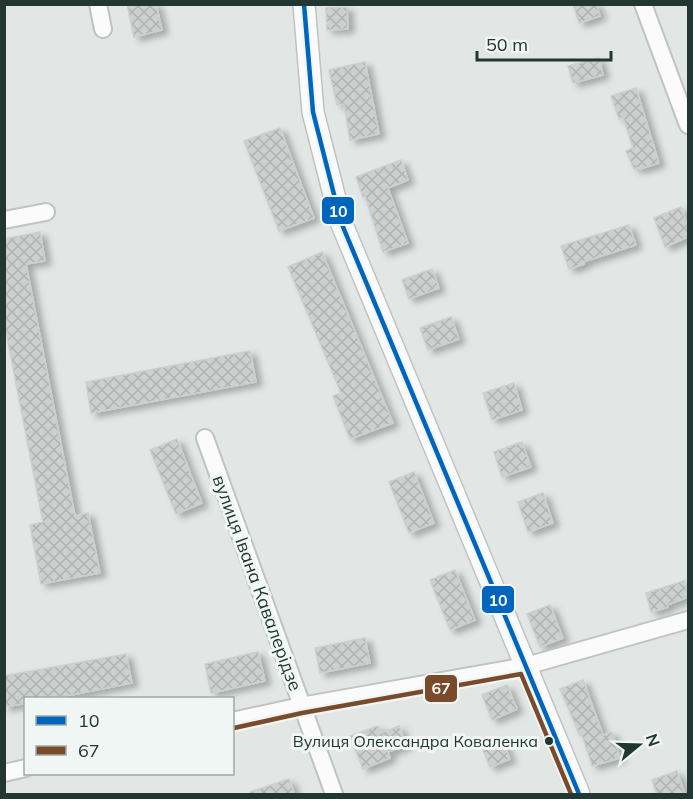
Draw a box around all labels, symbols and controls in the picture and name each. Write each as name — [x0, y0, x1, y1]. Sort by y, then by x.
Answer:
scale bar — [477, 24, 610, 62]
text: 50 m — [486, 33, 528, 56]
line badge: 10 — [321, 196, 355, 225]
text: 10 — [328, 201, 348, 221]
street label: вулиця Івана Кавалерідзе — [208, 472, 307, 694]
line badge: 10 — [481, 585, 515, 614]
text: 10 — [488, 590, 508, 610]
line badge: 67 — [424, 674, 458, 703]
text: 67 — [431, 678, 451, 698]
legend — [24, 697, 234, 775]
text: 10 — [78, 709, 100, 732]
north arrow — [609, 715, 669, 775]
place label: Вулиця Олександра Коваленка — [293, 731, 538, 751]
text: N — [642, 731, 665, 749]
marker: Вулиця Олександра Коваленка — [543, 735, 555, 747]
text: 67 — [78, 739, 100, 762]

